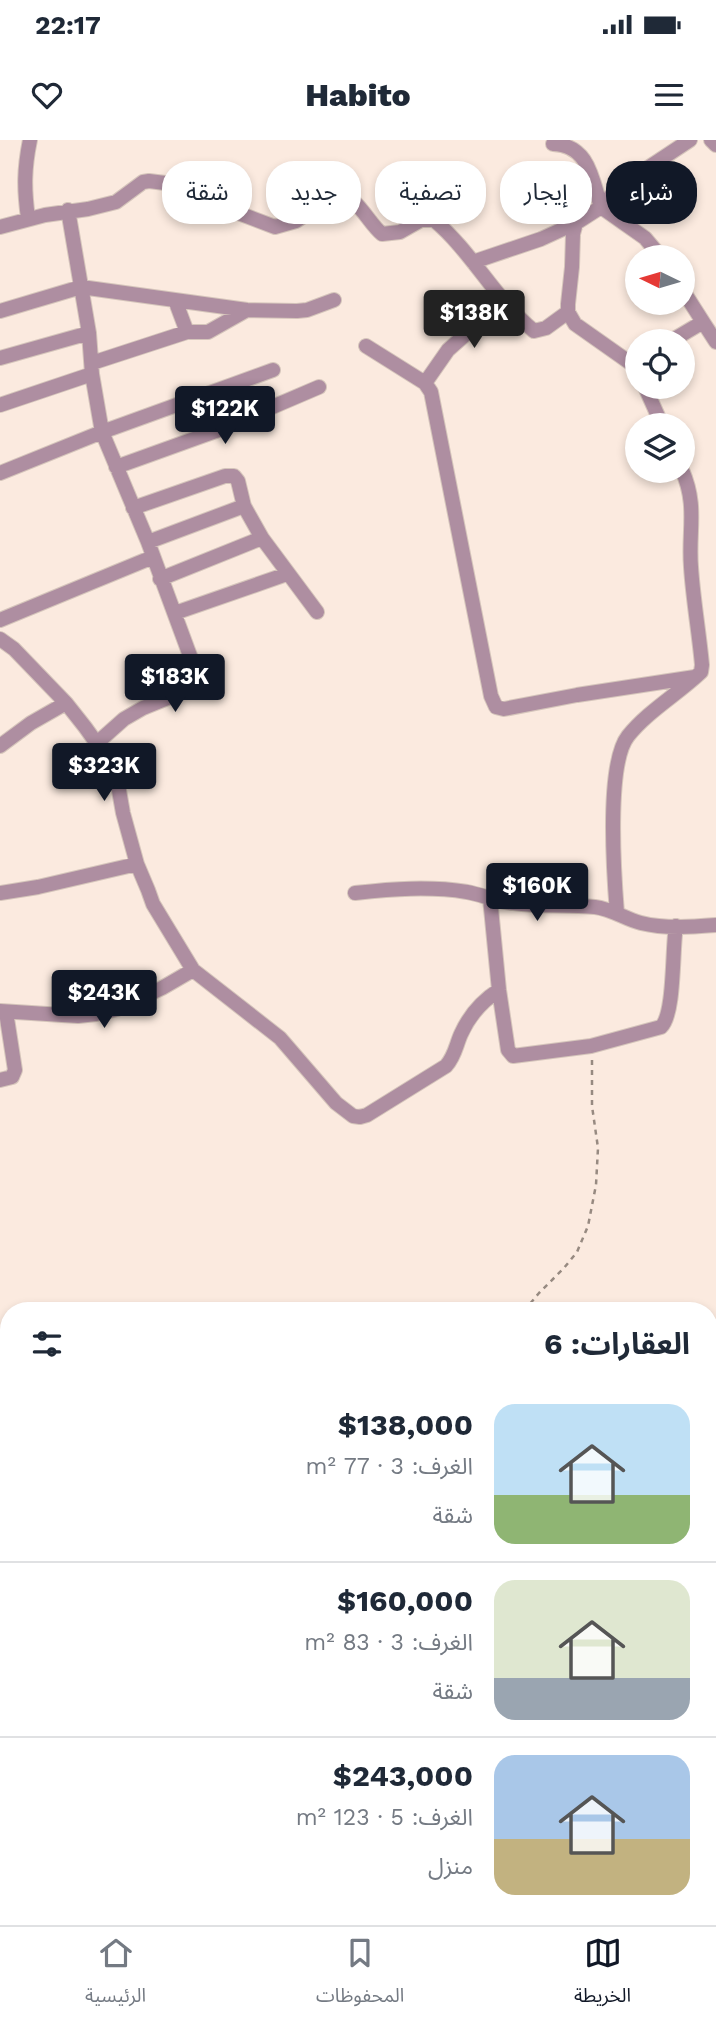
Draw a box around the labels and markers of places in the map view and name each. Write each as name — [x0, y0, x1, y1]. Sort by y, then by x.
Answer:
pin: $138K — [425, 290, 523, 350]
pin: $122K — [176, 386, 274, 446]
pin: $183K — [126, 654, 224, 714]
pin: $323K — [55, 744, 153, 803]
pin: $160K — [488, 864, 586, 923]
pin: $243K — [55, 970, 153, 1030]

